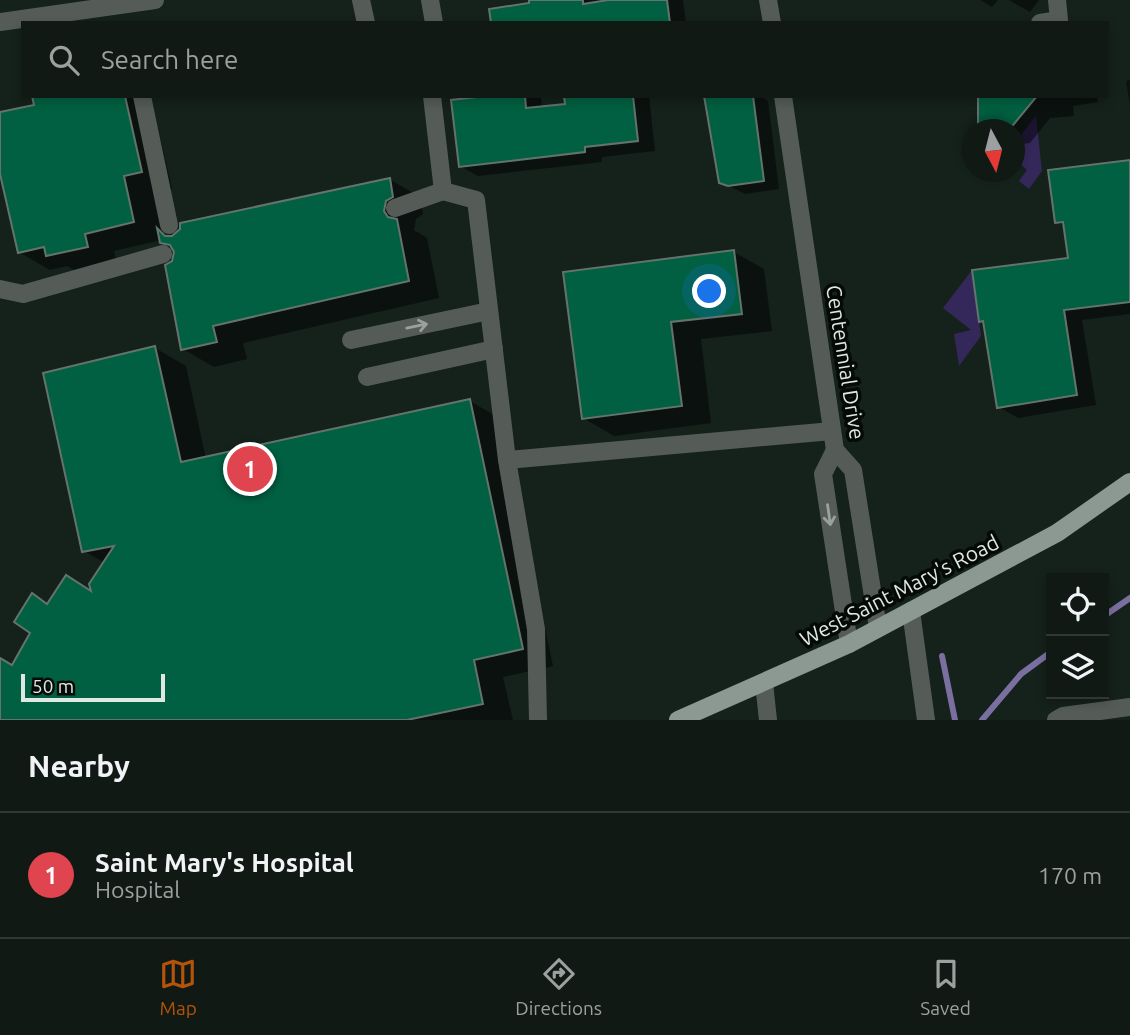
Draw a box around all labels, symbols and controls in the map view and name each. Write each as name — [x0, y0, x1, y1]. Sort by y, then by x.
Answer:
search box — [21, 21, 1109, 98]
icon: search — [45, 41, 83, 79]
text: Search here — [101, 45, 238, 74]
north arrow — [962, 119, 1025, 182]
your location — [692, 274, 726, 308]
street label: Centennial Drive — [822, 283, 870, 441]
one-way arrow — [405, 319, 428, 332]
pin: 1 — [227, 443, 273, 495]
one-way arrow — [823, 503, 836, 526]
street label: West Saint Mary's Road — [796, 529, 1002, 651]
map controls — [1046, 573, 1109, 699]
button: locate — [1046, 573, 1109, 636]
button: layers — [1046, 636, 1109, 699]
scale bar — [21, 671, 164, 703]
text: 50 m — [32, 675, 74, 697]
text: Nearby — [28, 749, 130, 783]
text: Saint Mary's Hospital — [95, 848, 354, 877]
text: 1 — [45, 863, 57, 888]
text: 170 m — [1038, 863, 1102, 888]
text: Hospital — [95, 877, 180, 902]
tab: Map — [159, 955, 197, 1019]
tab: Directions — [515, 955, 602, 1019]
tab: Saved — [920, 955, 971, 1019]

